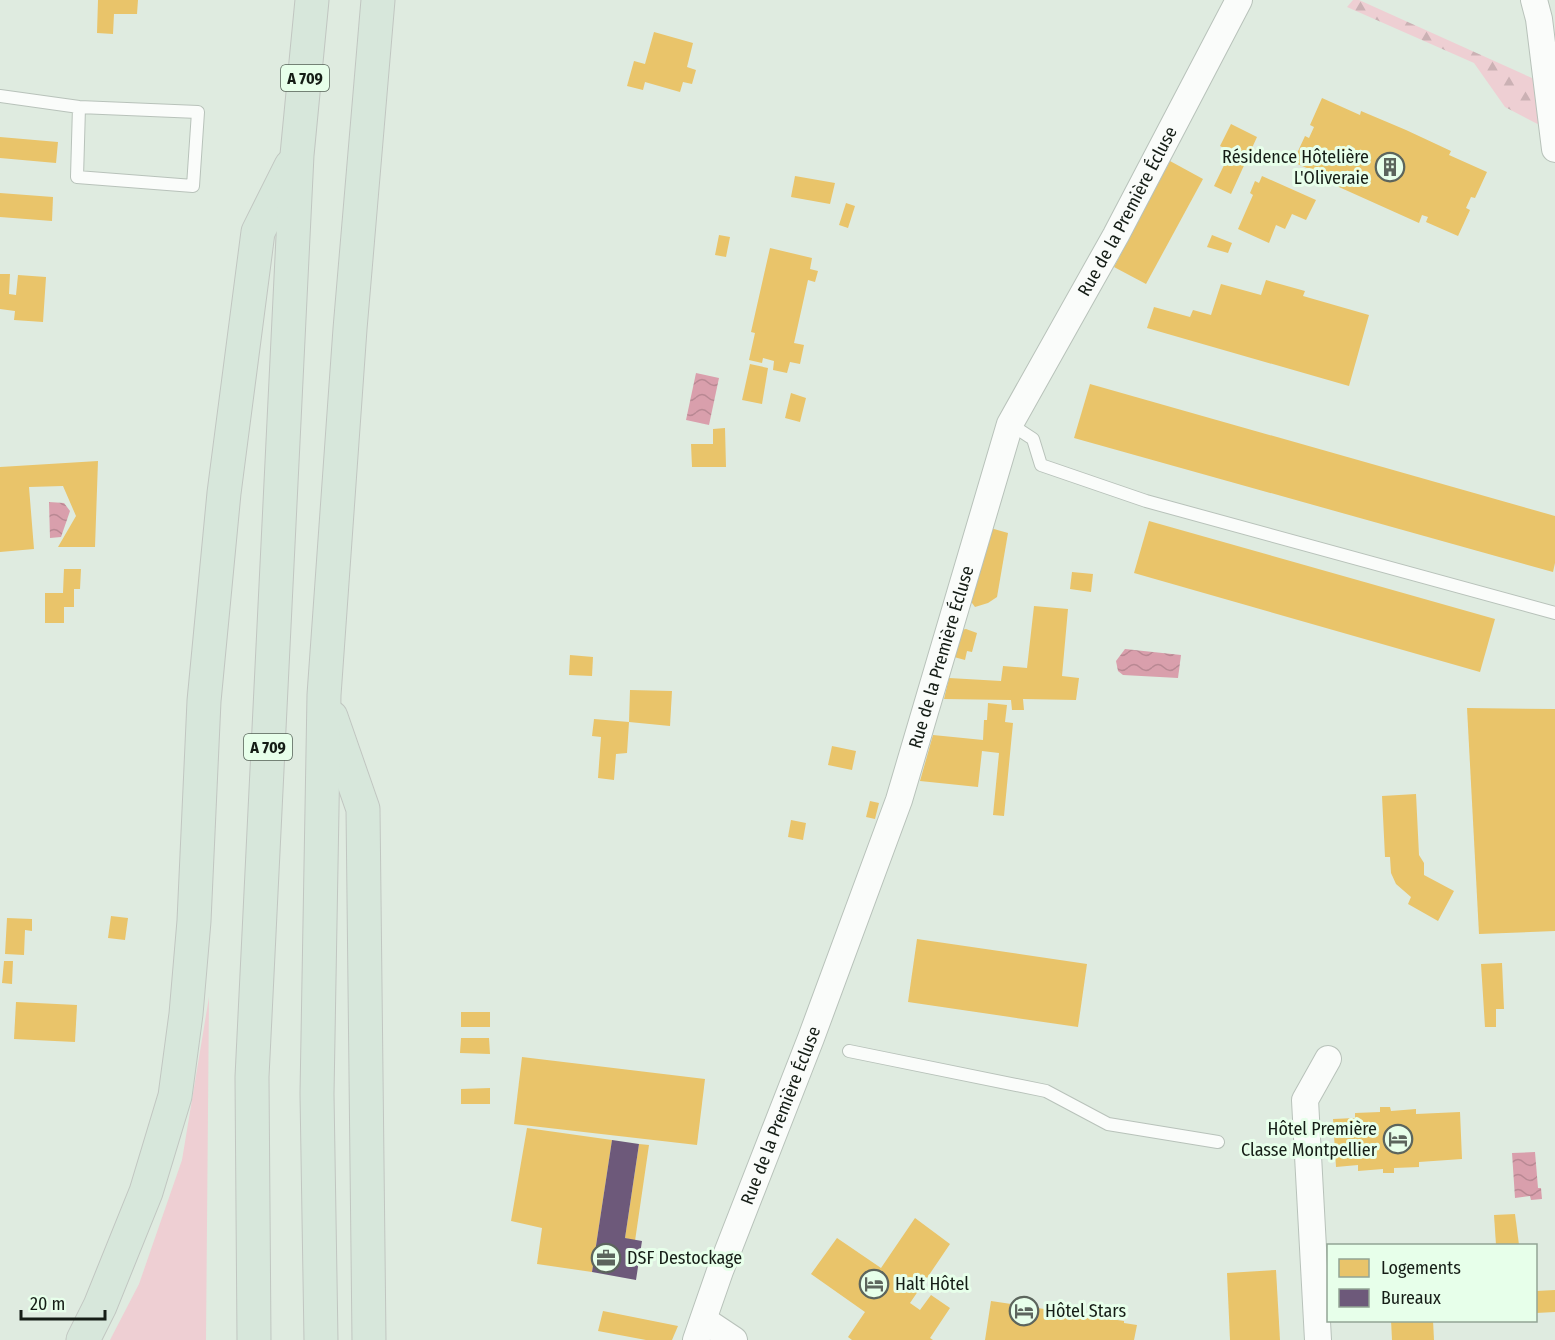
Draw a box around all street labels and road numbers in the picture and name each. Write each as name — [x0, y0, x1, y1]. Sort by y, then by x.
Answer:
road number: A 709 — [281, 65, 329, 91]
street label: Rue de la Première Écluse — [1073, 123, 1182, 300]
street label: Rue de la Première Écluse — [904, 563, 979, 751]
road number: A 709 — [244, 734, 292, 760]
street label: Rue de la Première Écluse — [736, 1023, 825, 1208]

